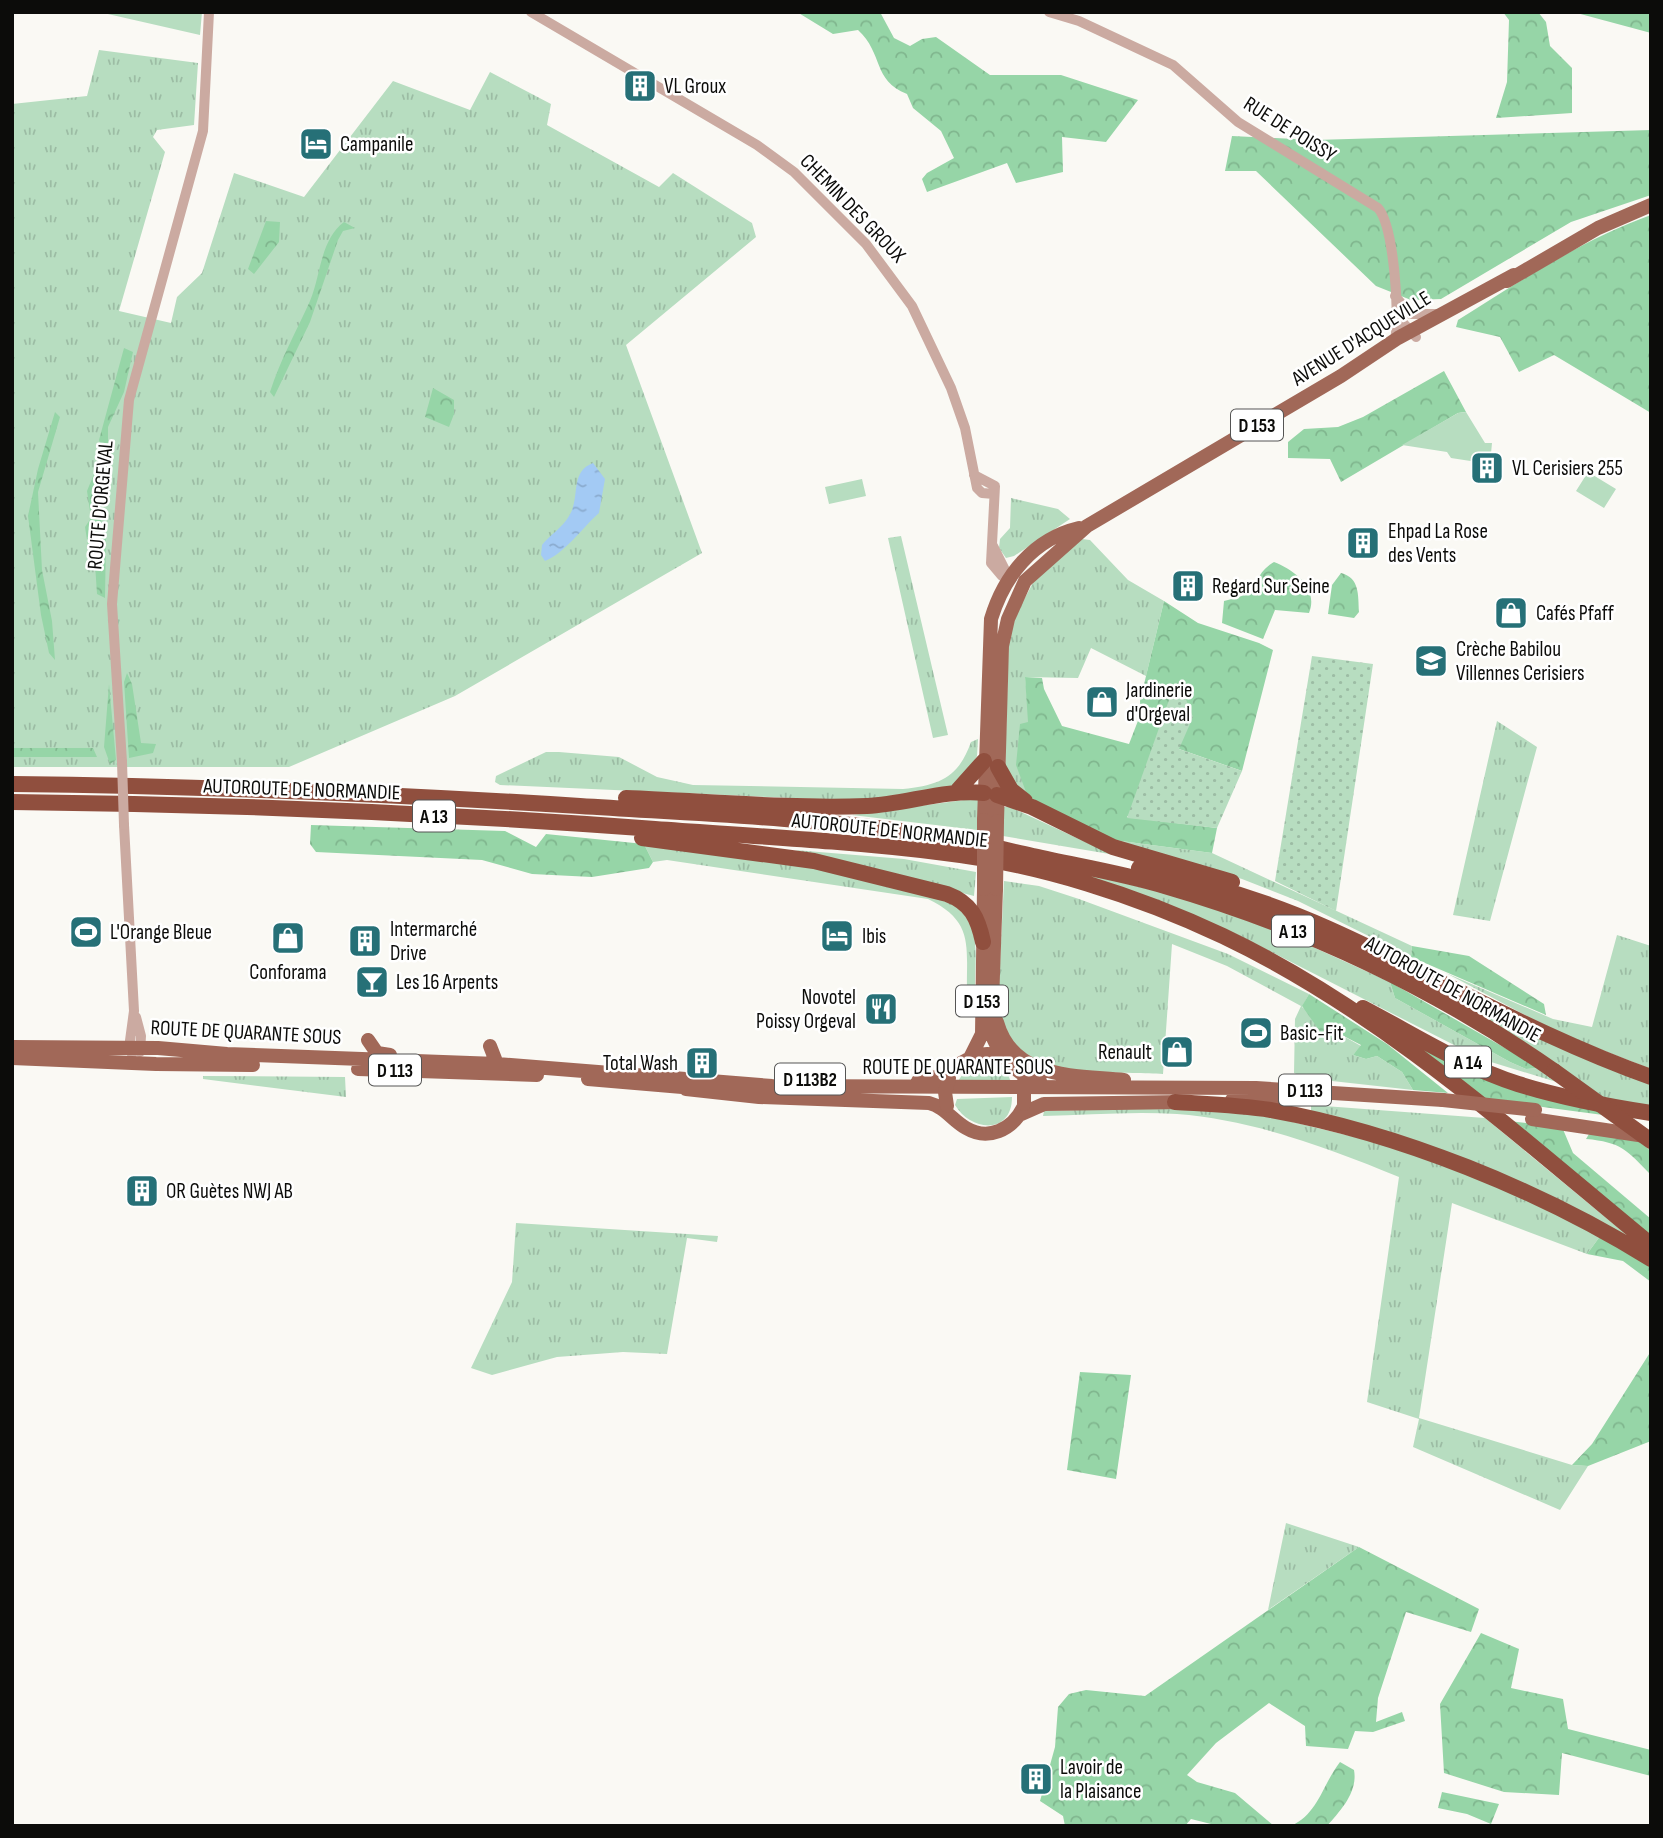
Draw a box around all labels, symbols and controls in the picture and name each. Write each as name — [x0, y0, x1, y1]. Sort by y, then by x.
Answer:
building icon: VL Groux — [621, 67, 659, 105]
place label: VL Groux — [664, 74, 726, 99]
street label: RUE DE POISSY — [1239, 91, 1341, 168]
hotel icon: Campanile — [297, 125, 335, 163]
place label: Campanile — [340, 132, 413, 157]
street label: CHEMIN DES GROUX — [795, 149, 911, 268]
street label: AVENUE D'ACQUEVILLE — [1286, 286, 1435, 392]
road number: D 153 — [1231, 410, 1283, 440]
street label: ROUTE D'ORGEVAL — [82, 439, 119, 570]
building icon: VL Cerisiers 255 — [1468, 449, 1506, 487]
place label: VL Cerisiers 255 — [1512, 456, 1623, 481]
place label: Ehpad La Rose des Vents — [1388, 519, 1488, 568]
building icon: Ehpad La Rose des Vents — [1344, 524, 1382, 562]
building icon: Regard Sur Seine — [1169, 567, 1207, 605]
place label: Regard Sur Seine — [1212, 574, 1330, 599]
shop icon: Cafés Pfaff — [1492, 594, 1530, 632]
place label: Cafés Pfaff — [1536, 601, 1615, 626]
place label: Crèche Babilou Villennes Cerisiers — [1456, 637, 1584, 686]
school or university icon: Crèche Babilou Villennes Cerisiers — [1412, 642, 1450, 680]
place label: Jardinerie d'Orgeval — [1125, 678, 1193, 727]
shop icon: Jardinerie d'Orgeval — [1083, 683, 1121, 721]
street label: AUTOROUTE DE NORMANDIE — [202, 774, 401, 805]
road number: A 13 — [413, 800, 455, 832]
street label: AUTOROUTE DE NORMANDIE — [790, 808, 989, 853]
sports icon: L'Orange Bleue — [67, 913, 105, 951]
road number: A 13 — [1272, 916, 1314, 946]
place label: Intermarché Drive — [390, 917, 477, 966]
hotel icon: Ibis — [818, 917, 856, 955]
shop icon: Conforama — [269, 919, 307, 957]
place label: L'Orange Bleue — [110, 920, 212, 945]
building icon: Intermarché Drive — [346, 922, 384, 960]
place label: Ibis — [862, 924, 886, 949]
street label: AUTOROUTE DE NORMANDIE — [1360, 930, 1545, 1048]
place label: Conforama — [249, 960, 327, 985]
bar icon: Les 16 Arpents — [353, 963, 391, 1001]
place label: Les 16 Arpents — [396, 970, 498, 995]
place label: Novotel Poissy Orgeval — [756, 985, 856, 1034]
road number: D 153 — [956, 986, 1008, 1016]
restaurant icon: Novotel Poissy Orgeval — [862, 990, 900, 1028]
sports icon: Basic-Fit — [1237, 1014, 1275, 1052]
street label: ROUTE DE QUARANTE SOUS — [150, 1015, 342, 1050]
place label: Basic-Fit — [1280, 1021, 1344, 1046]
shop icon: Renault — [1158, 1033, 1196, 1071]
place label: Renault — [1098, 1040, 1152, 1065]
building icon: Total Wash — [683, 1044, 721, 1082]
road number: A 14 — [1445, 1046, 1491, 1078]
place label: Total Wash — [603, 1051, 678, 1076]
road number: D 113 — [369, 1054, 421, 1086]
street label: ROUTE DE QUARANTE SOUS — [862, 1055, 1054, 1080]
road number: D 113B2 — [775, 1064, 845, 1094]
road number: D 113 — [1279, 1074, 1331, 1106]
building icon: OR Guètes NWJ AB — [123, 1172, 161, 1210]
place label: OR Guètes NWJ AB — [166, 1179, 293, 1204]
place label: Lavoir de la Plaisance — [1060, 1755, 1141, 1804]
building icon: Lavoir de la Plaisance — [1017, 1760, 1055, 1798]

